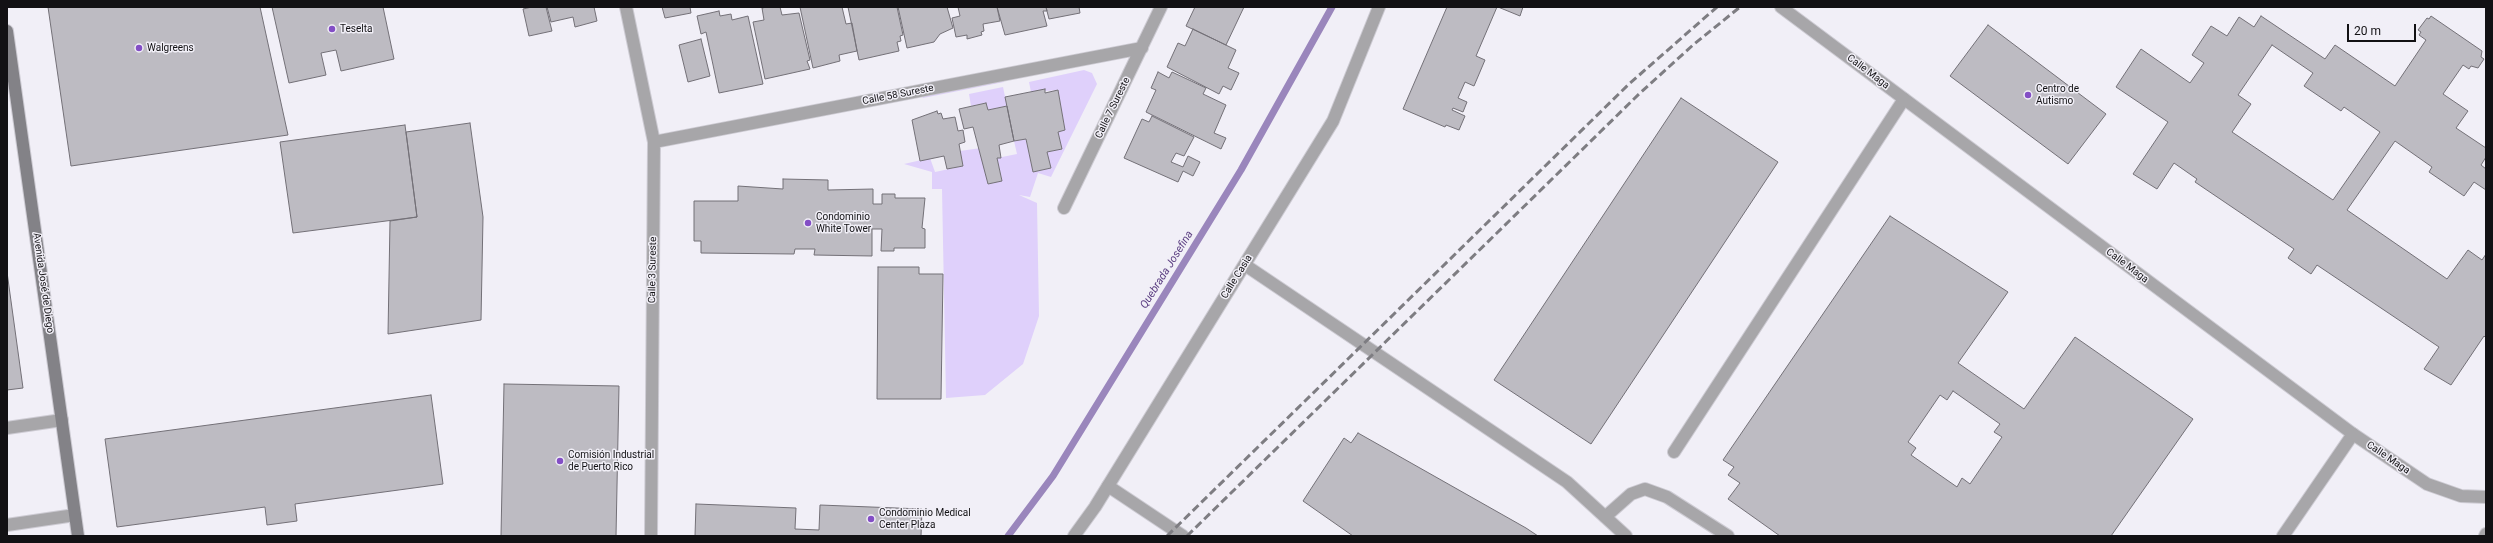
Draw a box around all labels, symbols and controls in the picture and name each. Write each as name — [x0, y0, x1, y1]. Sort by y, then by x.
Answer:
scale bar — [2349, 16, 2418, 42]
place label: Teselta — [340, 23, 372, 35]
marker: Teselta — [327, 24, 337, 34]
text: 20 m — [2354, 24, 2381, 38]
place label: Walgreens — [147, 42, 194, 54]
marker: Walgreens — [134, 43, 144, 53]
street label: Calle Maga — [1844, 52, 1892, 92]
street label: Calle 7 Sureste — [1093, 75, 1133, 141]
street label: Calle 58 Sureste — [861, 82, 935, 108]
place label: Centro de Autismo — [2036, 83, 2079, 106]
marker: Centro de Autismo — [2023, 90, 2033, 100]
place label: Condominio White Tower — [816, 211, 871, 234]
marker: Condominio White Tower — [803, 218, 813, 228]
water label: Quebrada Josefina — [1138, 229, 1196, 311]
street label: Avenida José de Diego — [30, 232, 56, 334]
street label: Calle 3 Sureste — [646, 237, 660, 303]
street label: Calle Maga — [2103, 246, 2151, 286]
street label: Calle Casia — [1219, 253, 1255, 301]
street label: Calle Maga — [2364, 439, 2412, 477]
place label: Comisión Industrial de Puerto Rico — [568, 449, 654, 472]
marker: Comisión Industrial de Puerto Rico — [555, 456, 565, 466]
place label: Condominio Medical Center Plaza — [879, 507, 971, 530]
marker: Condominio Medical Center Plaza — [866, 514, 876, 524]

